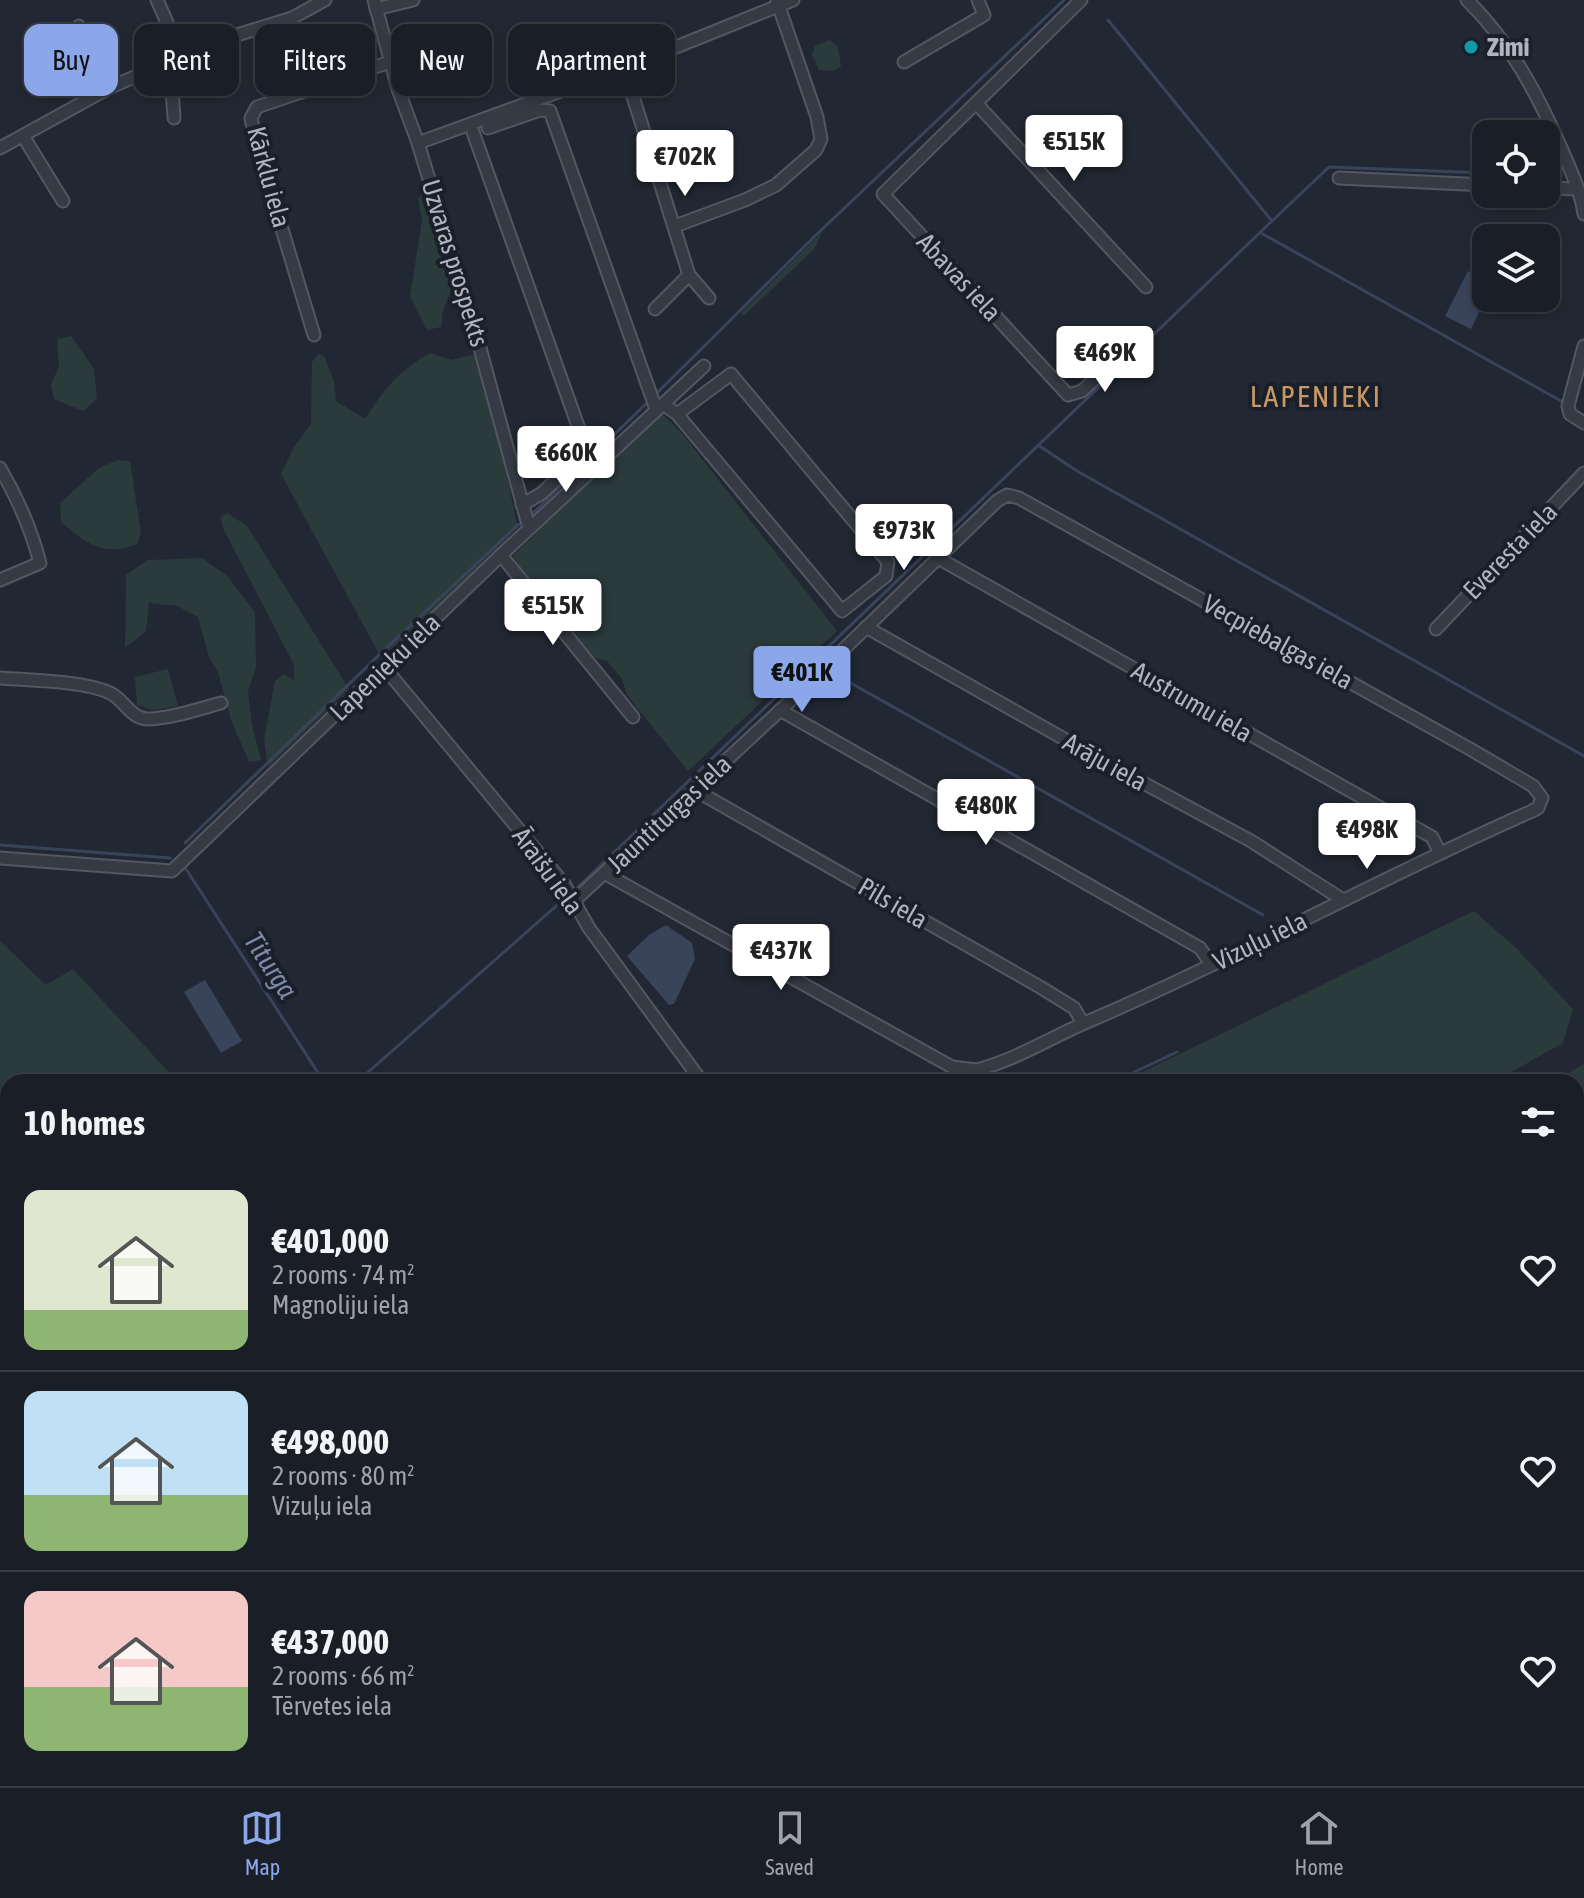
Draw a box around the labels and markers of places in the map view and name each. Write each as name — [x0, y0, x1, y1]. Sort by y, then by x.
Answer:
place label: Zimi — [1487, 32, 1529, 62]
marker: Zimi — [1462, 38, 1480, 56]
pin: €515K — [1018, 115, 1130, 183]
pin: €702K — [629, 130, 741, 198]
pin: €469K — [1049, 326, 1161, 394]
pin: €660K — [510, 426, 622, 494]
pin: €973K — [848, 504, 960, 572]
pin: €515K — [497, 579, 609, 647]
pin: €401K — [746, 646, 858, 714]
pin: €480K — [930, 779, 1042, 847]
pin: €498K — [1311, 803, 1423, 871]
pin: €437K — [725, 924, 837, 992]

